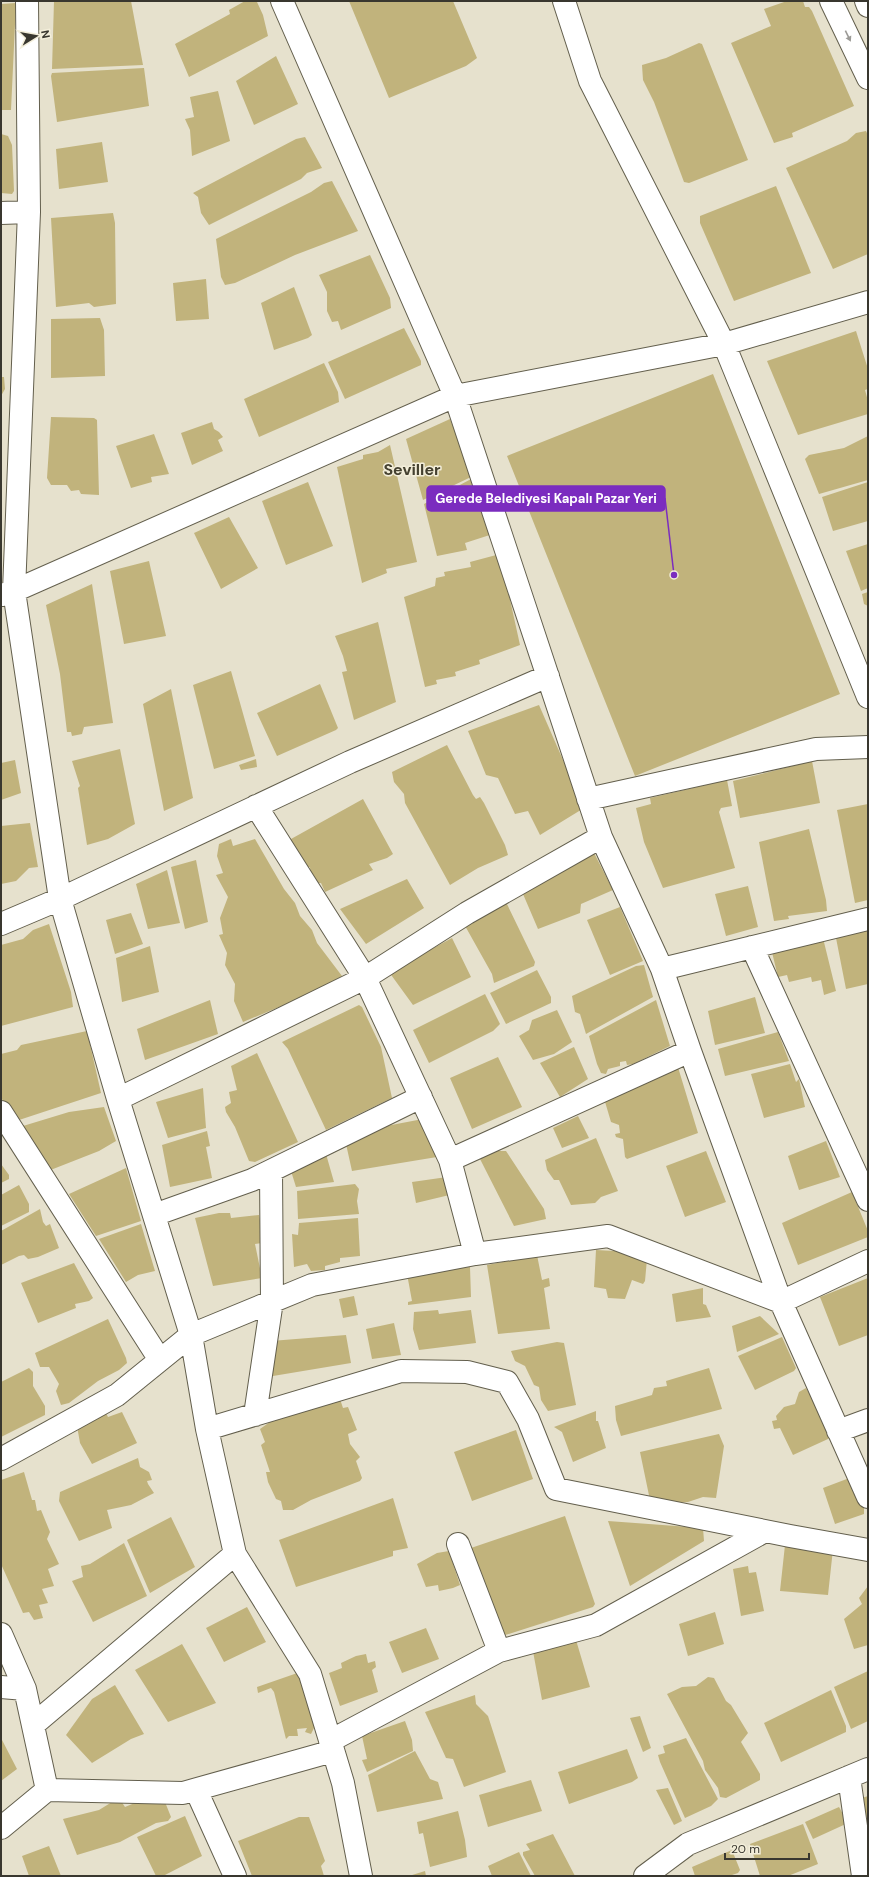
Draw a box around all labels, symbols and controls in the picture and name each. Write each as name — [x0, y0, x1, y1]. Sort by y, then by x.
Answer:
north arrow — [16, 16, 56, 56]
text: N — [38, 29, 53, 39]
one-way arrow — [845, 31, 851, 42]
district label: Seviller — [383, 459, 441, 480]
callout: Gerede Belediyesi Kapalı Pazar Yeri — [427, 486, 665, 511]
text: Gerede Belediyesi Kapalı Pazar Yeri — [435, 490, 657, 507]
scale bar — [725, 1835, 809, 1861]
text: 20 m — [731, 1841, 760, 1857]

